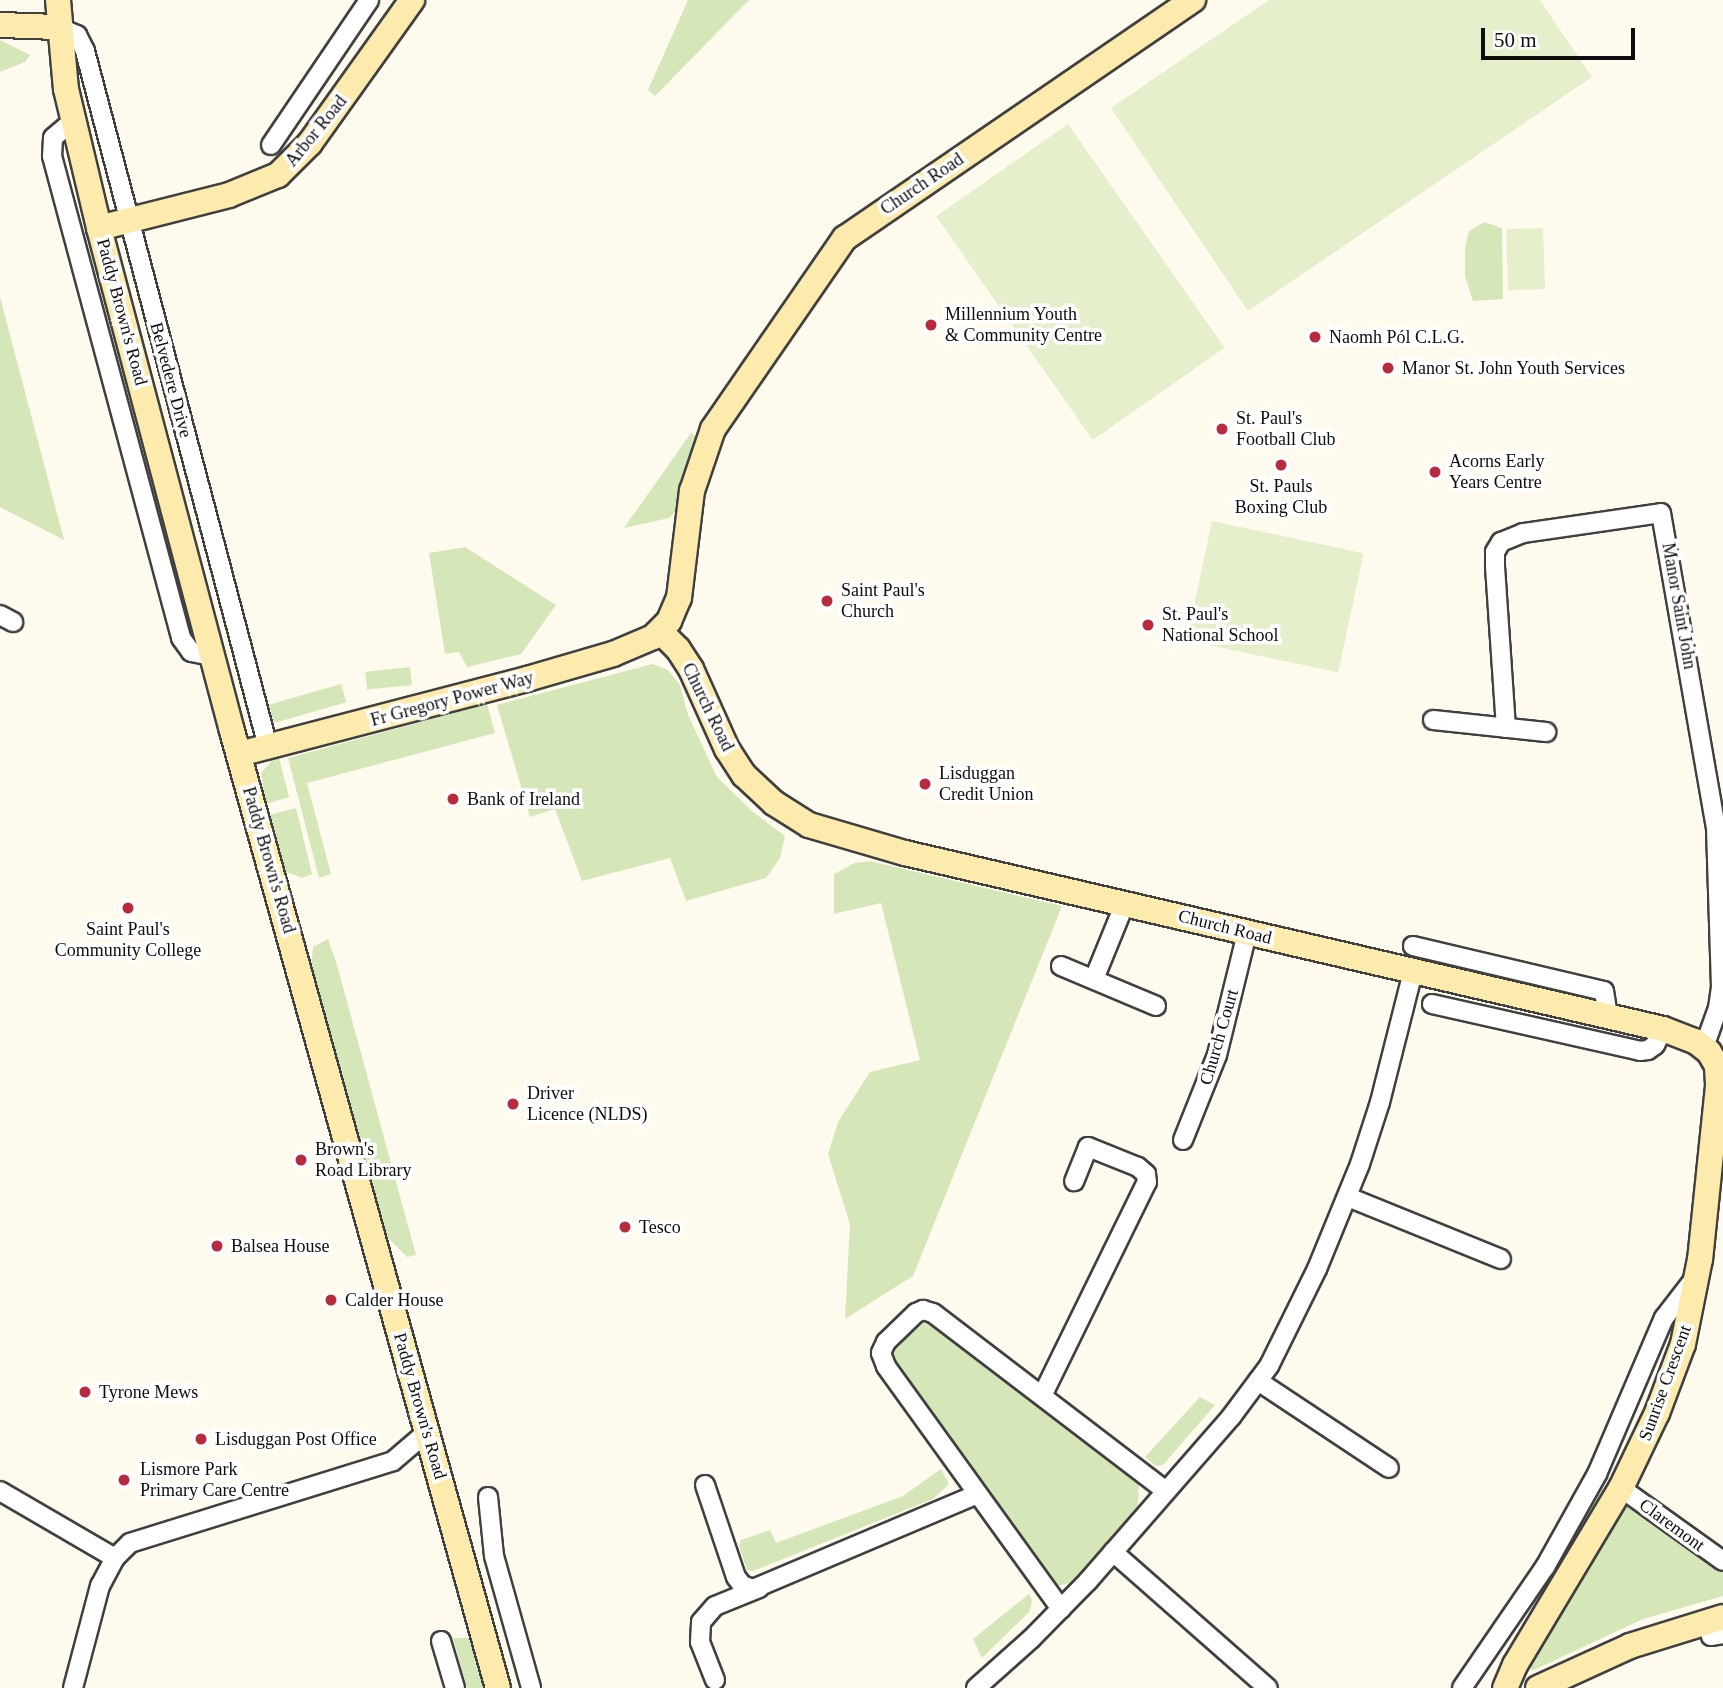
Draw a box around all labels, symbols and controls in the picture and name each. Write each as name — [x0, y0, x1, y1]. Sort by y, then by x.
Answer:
scale bar — [1485, 14, 1639, 58]
text: 50 m — [1494, 28, 1537, 52]
street label: Arbor Road — [281, 91, 351, 171]
street label: Church Road — [876, 148, 968, 220]
street label: Paddy Brown's Road — [92, 236, 152, 388]
place label: Millennium Youth & Community Centre — [945, 304, 1102, 346]
marker: Millennium Youth & Community Centre — [923, 317, 939, 333]
street label: Belvedere Drive — [145, 320, 197, 440]
place label: Naomh Pól C.L.G. — [1329, 326, 1465, 348]
marker: Naomh Pól C.L.G. — [1307, 329, 1323, 345]
place label: Manor St. John Youth Services — [1402, 357, 1626, 379]
marker: Manor St. John Youth Services — [1380, 360, 1396, 376]
place label: St. Paul's Football Club — [1236, 408, 1336, 450]
marker: St. Paul's Football Club — [1214, 421, 1230, 437]
place label: Acorns Early Years Centre — [1449, 451, 1544, 494]
marker: St. Pauls Boxing Club — [1273, 457, 1289, 473]
marker: Acorns Early Years Centre — [1427, 464, 1443, 480]
place label: St. Pauls Boxing Club — [1235, 476, 1327, 518]
street label: Manor Saint John — [1657, 541, 1701, 671]
place label: Saint Paul's Church — [841, 580, 925, 622]
marker: Saint Paul's Church — [819, 593, 835, 609]
place label: St. Paul's National School — [1162, 604, 1278, 646]
marker: St. Paul's National School — [1140, 617, 1156, 633]
street label: Church Road — [677, 659, 739, 755]
street label: Fr Gregory Power Way — [368, 667, 536, 731]
place label: Lisduggan Credit Union — [939, 763, 1033, 806]
marker: Lisduggan Credit Union — [917, 776, 933, 792]
street label: Paddy Brown's Road — [238, 784, 300, 936]
place label: Bank of Ireland — [467, 788, 580, 810]
marker: Bank of Ireland — [445, 791, 461, 807]
marker: Saint Paul's Community College — [120, 900, 136, 916]
street label: Church Road — [1176, 905, 1274, 949]
place label: Saint Paul's Community College — [55, 919, 201, 962]
street label: Church Court — [1195, 987, 1243, 1087]
place label: Driver Licence (NLDS) — [527, 1083, 647, 1126]
marker: Driver Licence (NLDS) — [505, 1096, 521, 1112]
place label: Brown's Road Library — [315, 1139, 411, 1182]
marker: Brown's Road Library — [293, 1152, 309, 1168]
place label: Tesco — [639, 1216, 681, 1238]
marker: Tesco — [617, 1219, 633, 1235]
place label: Balsea House — [231, 1235, 329, 1257]
marker: Balsea House — [209, 1238, 225, 1254]
place label: Calder House — [345, 1289, 443, 1311]
marker: Calder House — [323, 1292, 339, 1308]
street label: Sunrise Crescent — [1634, 1322, 1696, 1444]
street label: Paddy Brown's Road — [389, 1330, 451, 1482]
place label: Tyrone Mews — [99, 1381, 198, 1403]
marker: Tyrone Mews — [77, 1384, 93, 1400]
place label: Lisduggan Post Office — [215, 1428, 377, 1450]
marker: Lisduggan Post Office — [193, 1431, 209, 1447]
place label: Lismore Park Primary Care Centre — [140, 1459, 289, 1502]
marker: Lismore Park Primary Care Centre — [114, 1470, 134, 1490]
street label: Claremont — [1635, 1494, 1709, 1556]

